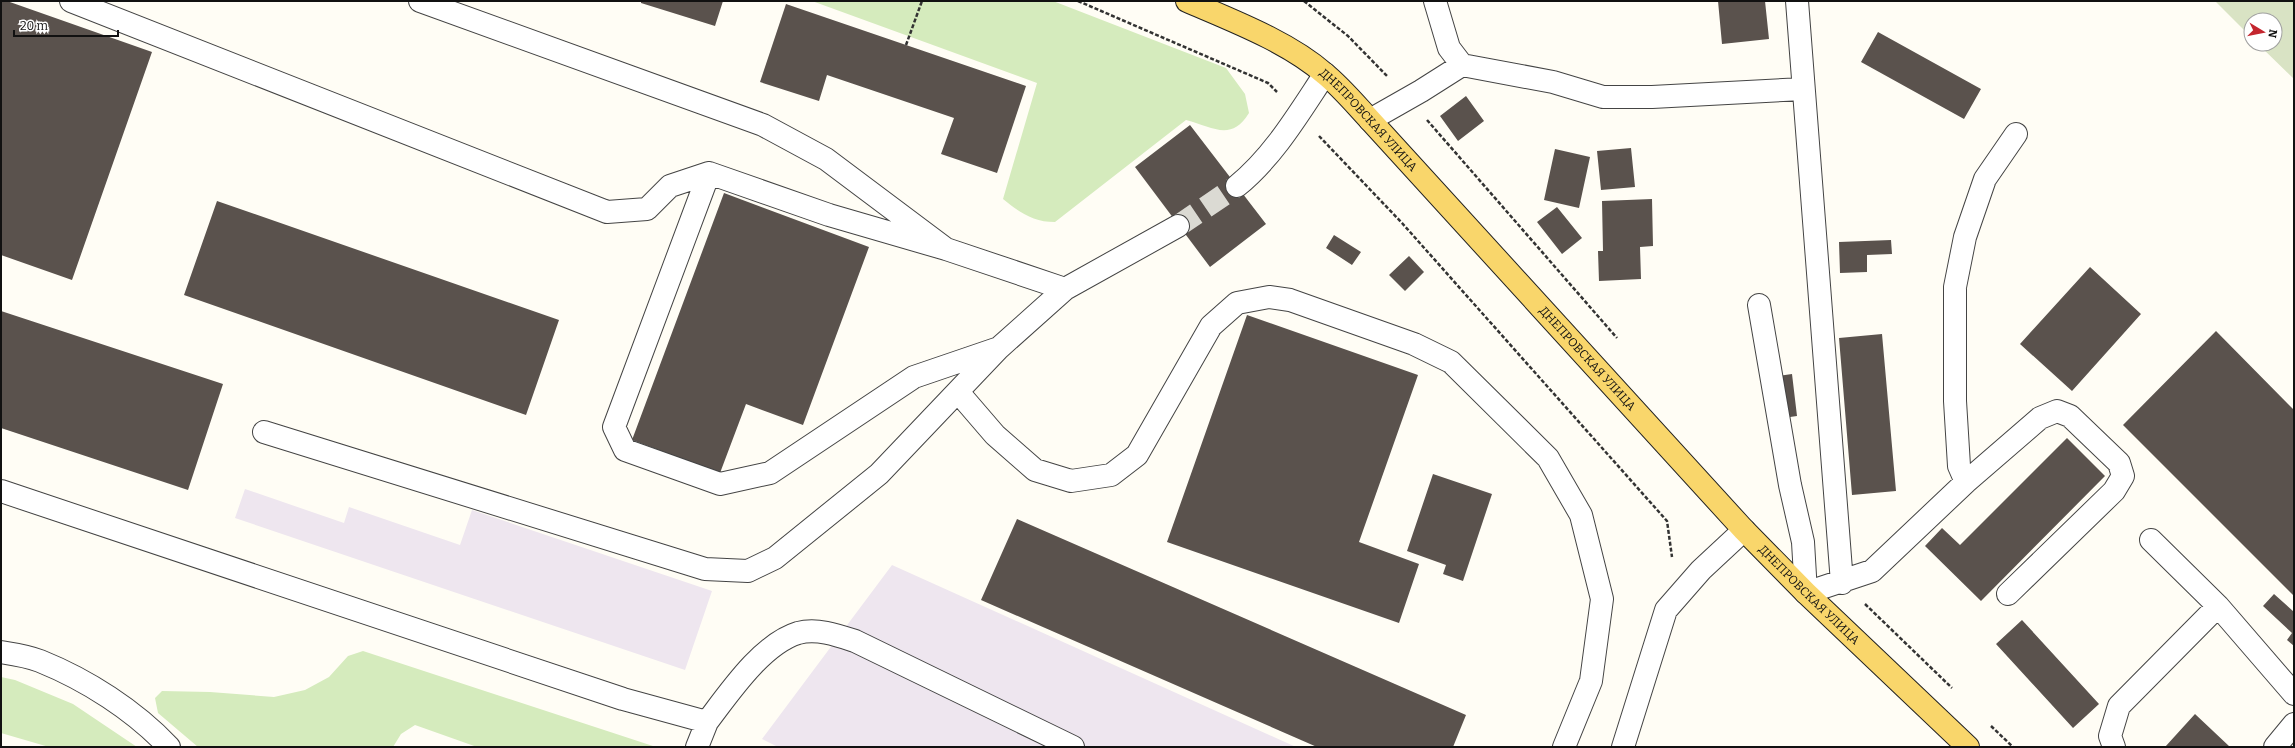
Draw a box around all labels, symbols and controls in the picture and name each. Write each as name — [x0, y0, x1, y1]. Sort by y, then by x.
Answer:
scale bar — [14, 12, 118, 38]
north arrow — [2243, 12, 2283, 52]
text: 20 m — [20, 19, 49, 33]
text: N — [2265, 28, 2279, 39]
street label: ДНЕПРОВСКАЯ УЛИЦА — [1317, 66, 1420, 174]
street label: ДНЕПРОВСКАЯ УЛИЦА — [1537, 304, 1639, 414]
street label: ДНЕПРОВСКАЯ УЛИЦА — [1756, 542, 1863, 648]

